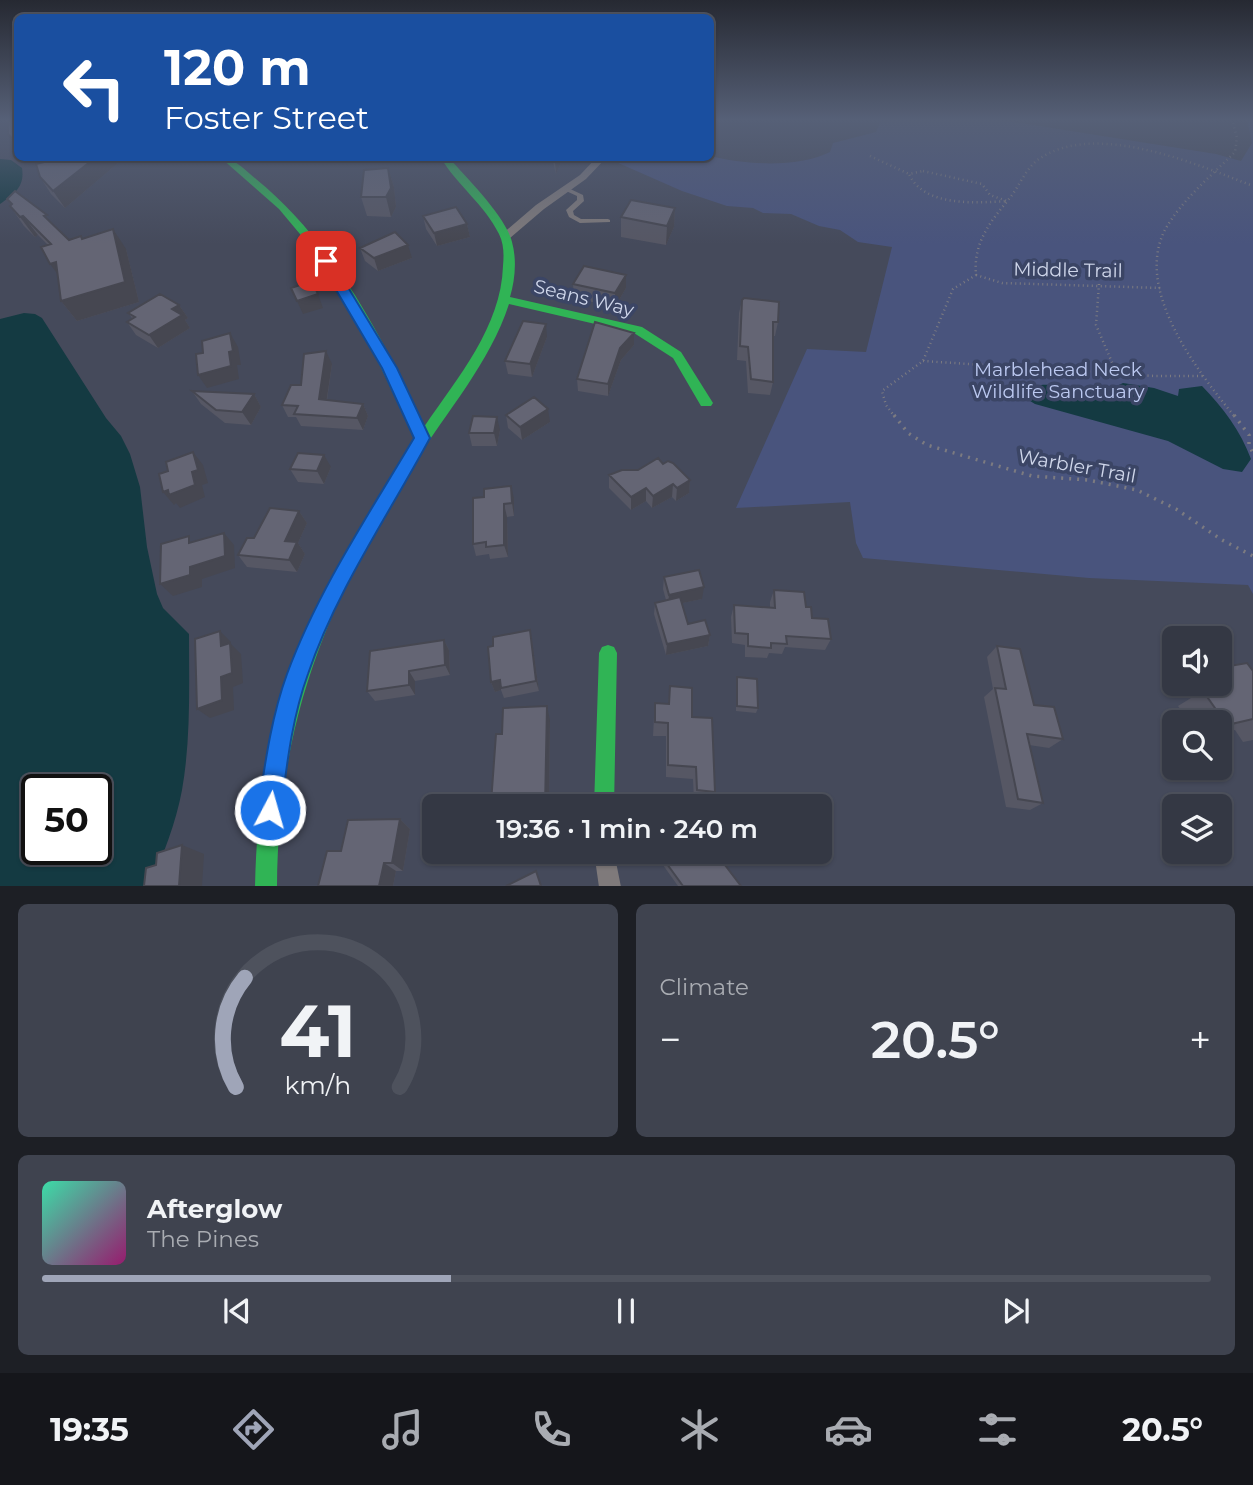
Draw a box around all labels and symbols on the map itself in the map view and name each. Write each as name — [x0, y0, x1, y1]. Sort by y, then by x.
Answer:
pin — [296, 231, 356, 291]
street label: Middle Trail — [1013, 258, 1123, 282]
street label: Seans Way — [532, 274, 637, 322]
park label: Marblehead Neck Wildlife Sanctuary — [972, 358, 1145, 403]
street label: Warbler Trail — [1016, 444, 1138, 488]
position arrow — [233, 773, 307, 847]
speed limit sign: 50 — [21, 774, 112, 865]

